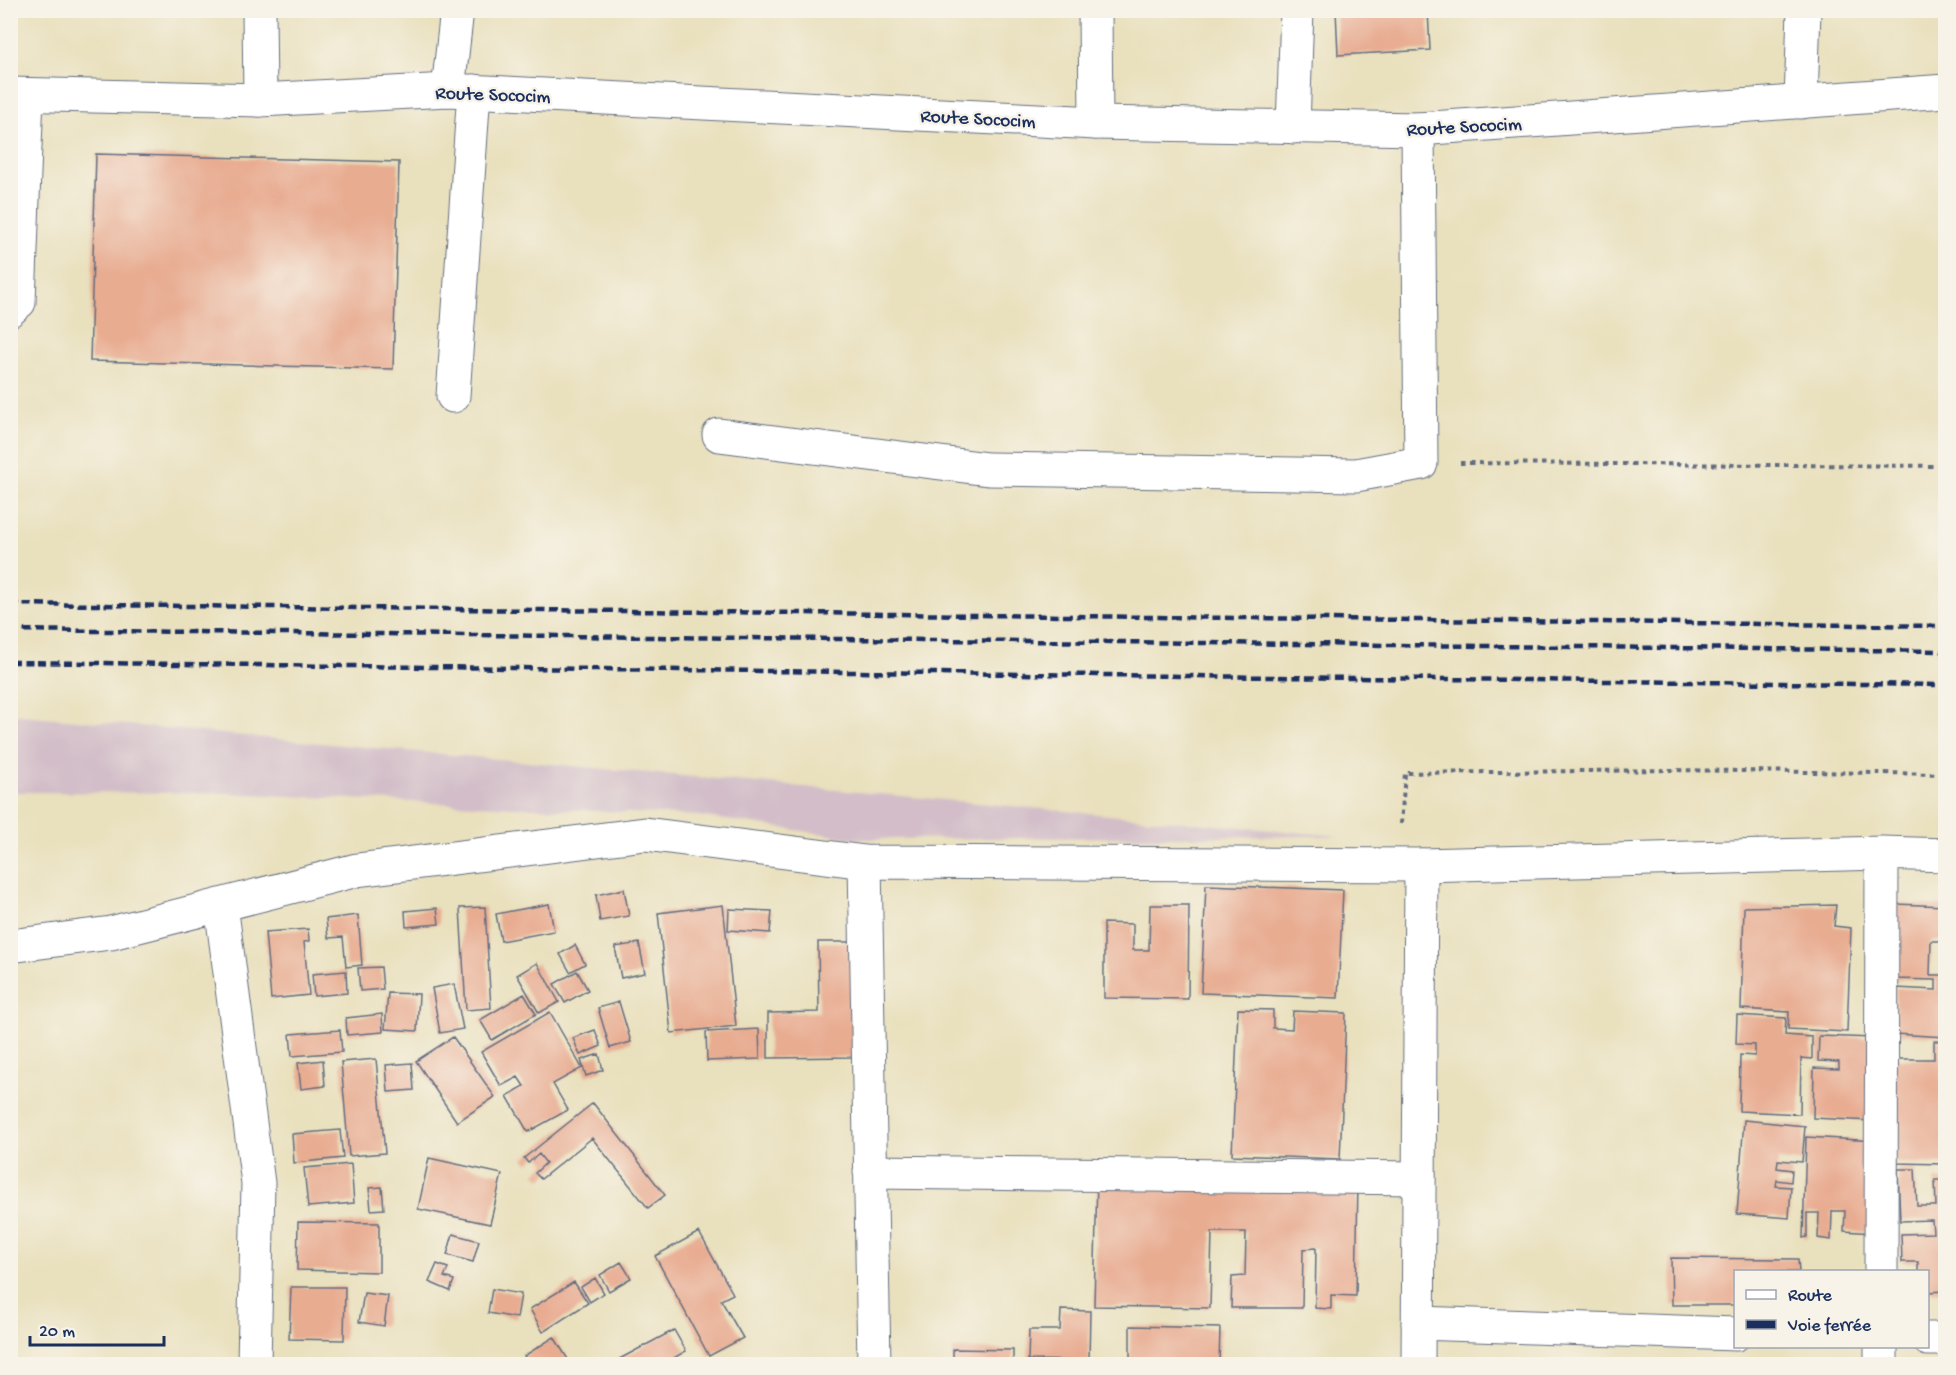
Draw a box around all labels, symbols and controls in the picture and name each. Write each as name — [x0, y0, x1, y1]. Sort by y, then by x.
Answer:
street label: Route Sococim — [435, 83, 551, 110]
street label: Route Sococim — [919, 106, 1036, 135]
street label: Route Sococim — [1406, 114, 1523, 143]
legend — [1734, 1270, 1929, 1348]
text: Route — [1788, 1286, 1833, 1307]
scale bar — [30, 1309, 164, 1347]
text: Voie ferrée — [1787, 1316, 1872, 1337]
text: 20 m — [39, 1322, 75, 1343]

